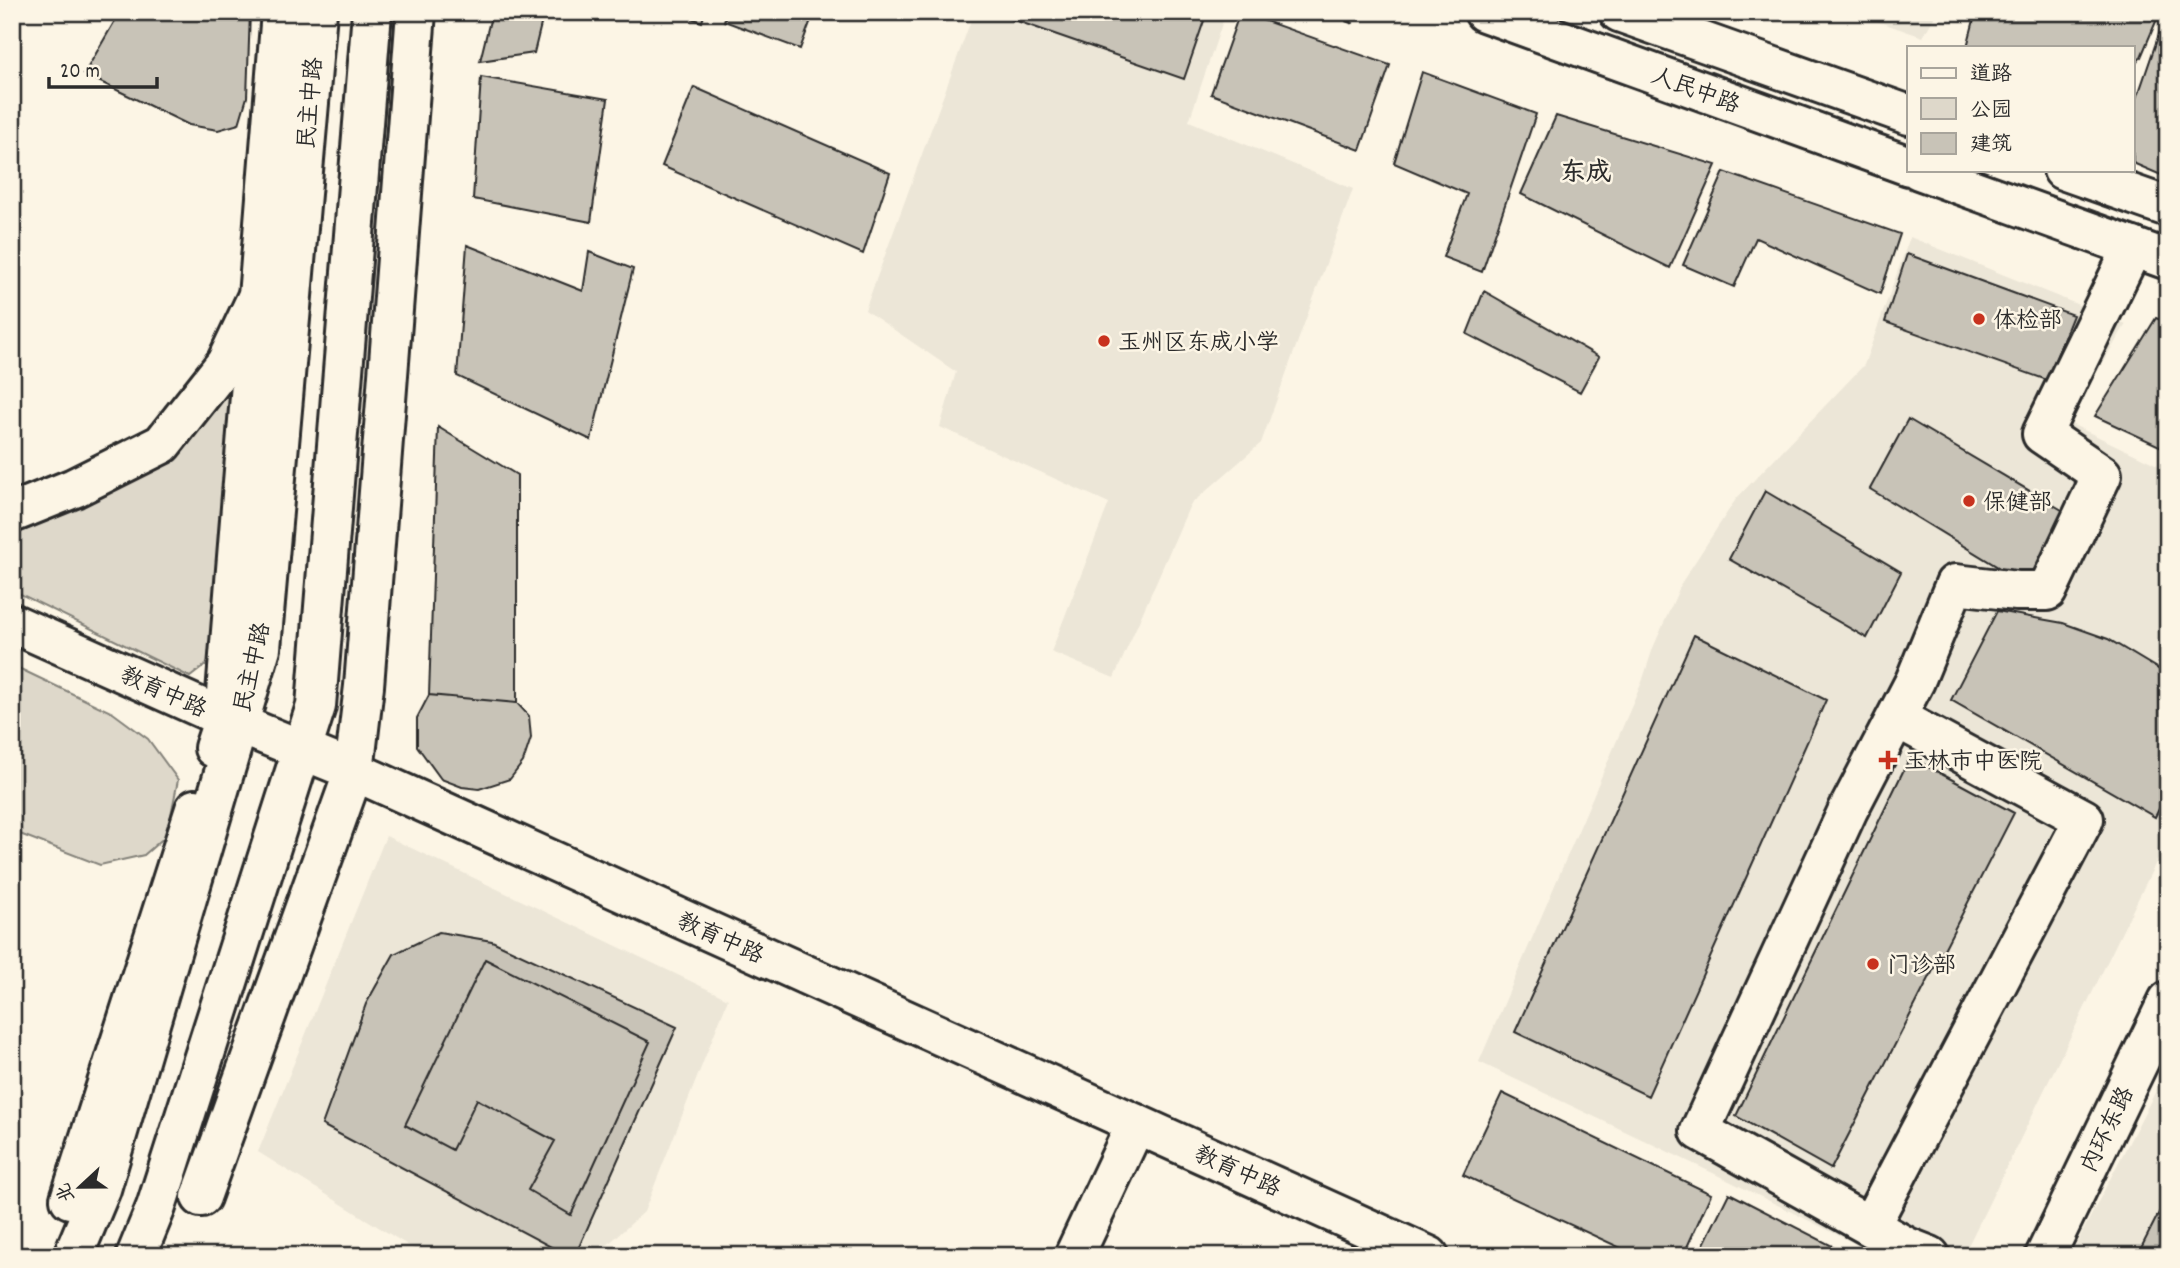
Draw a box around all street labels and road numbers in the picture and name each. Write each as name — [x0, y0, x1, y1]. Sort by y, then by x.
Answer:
street label: 民主中路 — [292, 56, 333, 151]
street label: 人民中路 — [1646, 61, 1744, 124]
street label: 民主中路 — [228, 619, 281, 716]
street label: 教育中路 — [114, 660, 211, 728]
street label: 教育中路 — [671, 906, 768, 974]
street label: 内环东路 — [2074, 1082, 2144, 1179]
street label: 教育中路 — [1188, 1139, 1285, 1207]

